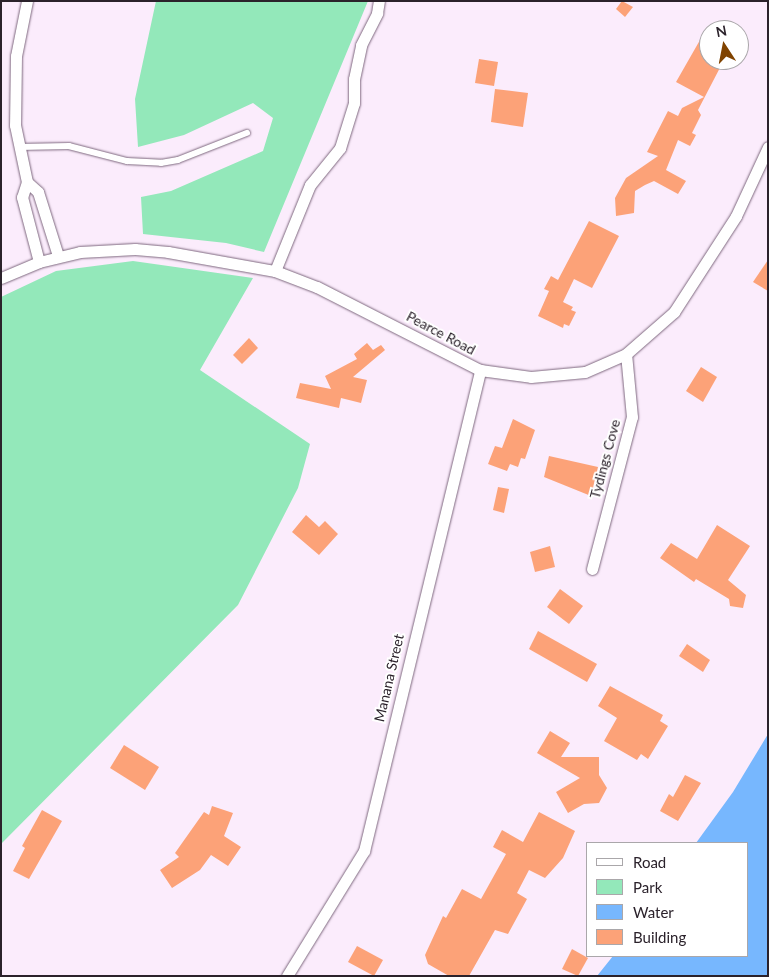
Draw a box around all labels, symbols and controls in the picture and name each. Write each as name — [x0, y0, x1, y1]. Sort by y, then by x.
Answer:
north arrow — [699, 20, 749, 70]
text: N — [714, 21, 728, 40]
street label: Pearce Road — [404, 308, 478, 358]
street label: Tydings Cove — [586, 418, 624, 500]
street label: Manana Street — [371, 632, 407, 724]
legend — [586, 842, 749, 957]
text: Road — [633, 853, 666, 871]
text: Park — [633, 878, 662, 896]
text: Water — [633, 903, 674, 921]
text: Building — [633, 928, 686, 946]

